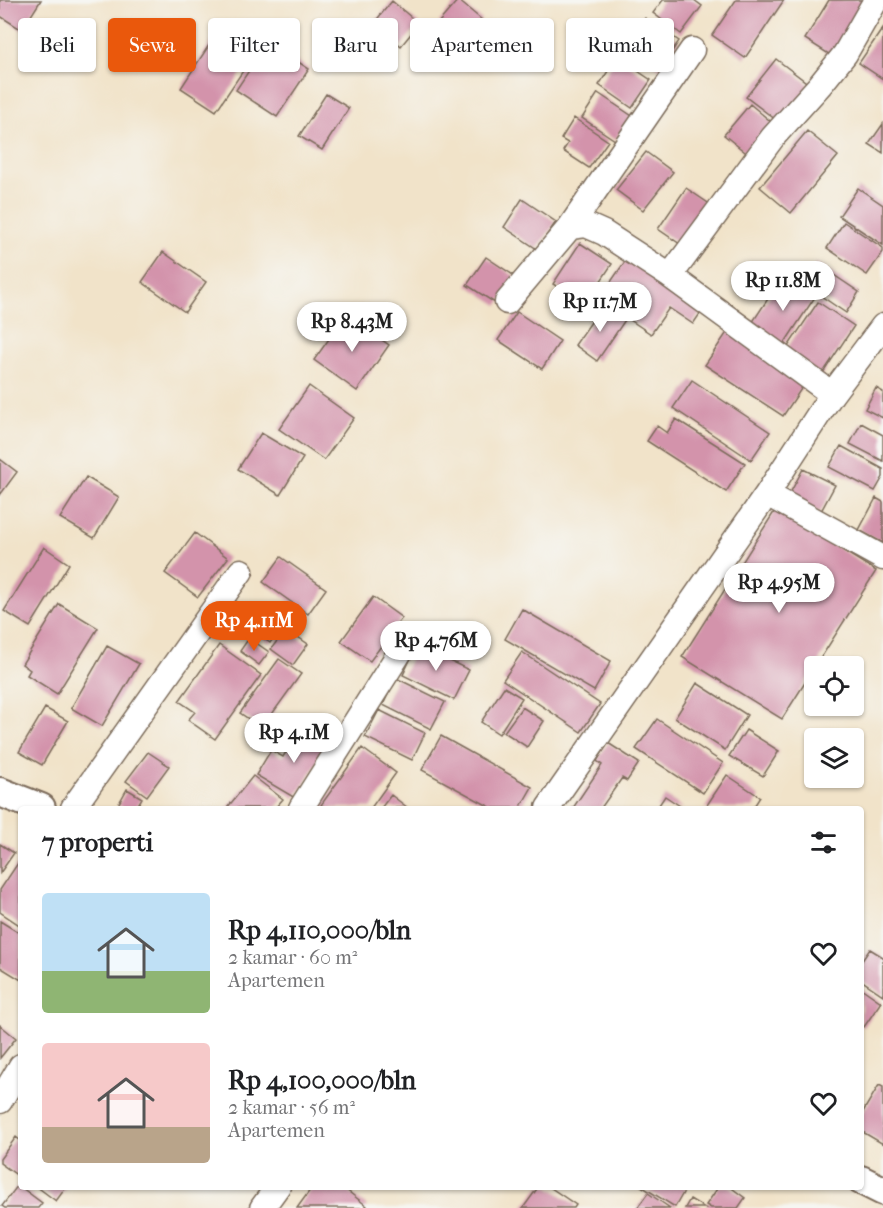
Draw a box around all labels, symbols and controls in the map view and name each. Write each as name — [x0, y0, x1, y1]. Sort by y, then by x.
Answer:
chip: Beli — [18, 18, 96, 72]
chip: Sewa — [108, 18, 196, 72]
chip: Filter — [208, 18, 300, 72]
chip: Baru — [312, 18, 398, 72]
chip: Apartemen — [410, 18, 554, 72]
chip: Rumah — [566, 18, 674, 72]
pin: Rp 11.8M — [721, 261, 845, 312]
text: Rp 11.8M — [745, 269, 821, 292]
pin: Rp 11.7M — [538, 282, 662, 333]
text: Rp 11.7M — [563, 290, 637, 313]
pin: Rp 8.43M — [290, 302, 414, 353]
text: Rp 8.43M — [311, 310, 393, 333]
pin: Rp 4.95M — [717, 563, 841, 614]
text: Rp 4.95M — [738, 571, 820, 594]
pin: Rp 4.11M — [192, 601, 316, 652]
text: Rp 4.11M — [215, 609, 293, 632]
pin: Rp 4.76M — [374, 621, 498, 672]
text: Rp 4.76M — [394, 629, 478, 652]
map controls — [804, 656, 864, 788]
button: locate — [804, 656, 864, 716]
pin: Rp 4.1M — [239, 713, 349, 764]
text: Rp 4.1M — [258, 721, 330, 744]
button: layers — [804, 728, 864, 788]
icon: filters — [807, 826, 840, 859]
text: 7 properti — [42, 827, 153, 858]
text: Rp 4,110,000/bln — [228, 915, 411, 946]
icon: home — [90, 917, 162, 989]
icon: heart — [807, 937, 840, 970]
text: 2 kamar · 60 m² — [228, 946, 357, 969]
text: Apartemen — [228, 969, 325, 992]
text: Rp 4,100,000/bln — [228, 1065, 416, 1096]
icon: home — [90, 1067, 162, 1139]
icon: heart — [807, 1087, 840, 1120]
text: 2 kamar · 56 m² — [228, 1096, 355, 1119]
text: Apartemen — [228, 1119, 325, 1142]

